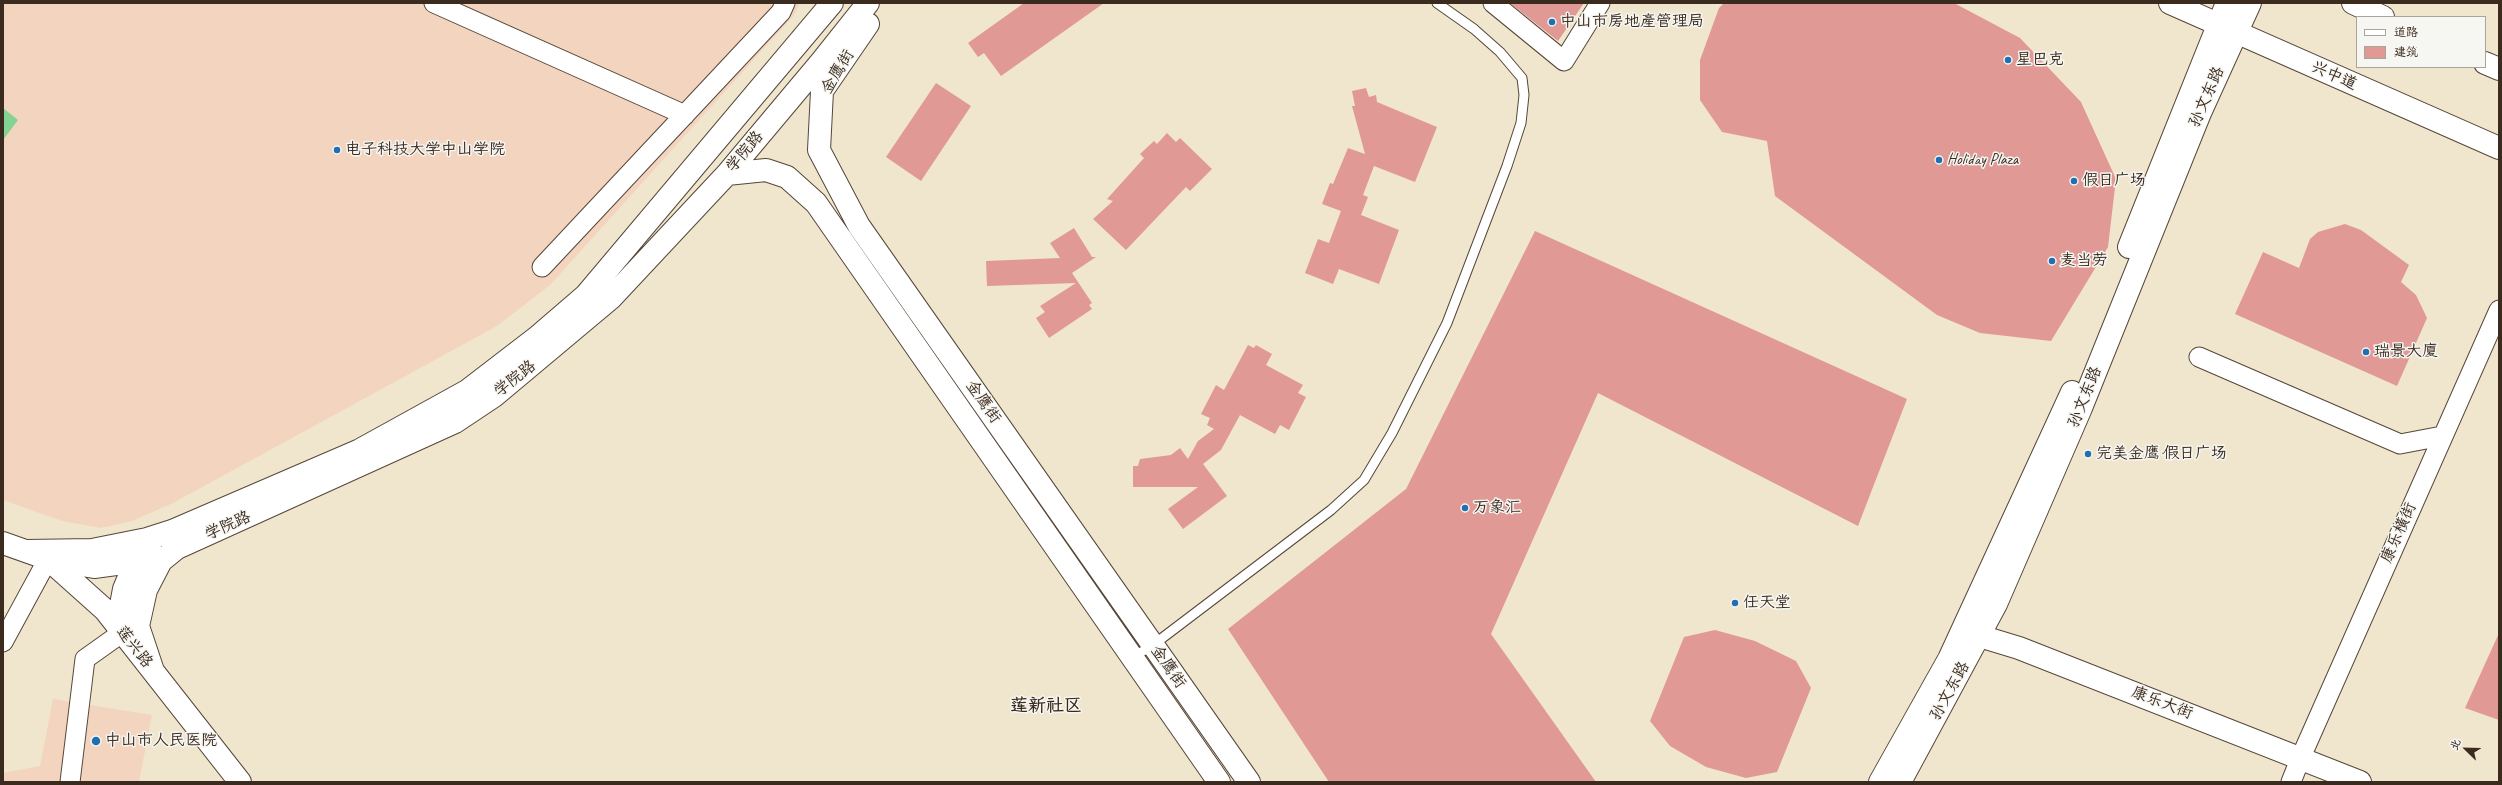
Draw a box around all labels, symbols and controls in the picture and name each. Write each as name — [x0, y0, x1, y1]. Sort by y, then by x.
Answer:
place label: 中山市房地產管理局 — [1560, 12, 1704, 32]
legend — [2356, 16, 2486, 68]
marker: 中山市房地產管理局 — [1547, 17, 1557, 27]
text: 道路 — [2394, 24, 2418, 40]
text: 建筑 — [2394, 44, 2418, 60]
street label: 金鹰街 — [817, 46, 859, 98]
place label: 星巴克 — [2016, 50, 2064, 70]
marker: 星巴克 — [2003, 55, 2013, 65]
street label: 兴中道 — [2308, 57, 2360, 95]
street label: 孙文东路 — [2185, 64, 2229, 130]
street label: 学院路 — [722, 127, 768, 177]
place label: 电子科技大学中山学院 — [345, 140, 505, 160]
marker: 电子科技大学中山学院 — [332, 145, 342, 155]
place label: Holiday Plaza — [1947, 150, 2018, 170]
marker: Holiday Plaza — [1934, 155, 1944, 165]
place label: 假日广场 — [2082, 171, 2146, 191]
marker: 假日广场 — [2069, 176, 2079, 186]
place label: 麦当劳 — [2060, 251, 2108, 271]
marker: 麦当劳 — [2047, 256, 2057, 266]
place label: 瑞景大廈 — [2374, 342, 2438, 362]
marker: 瑞景大廈 — [2361, 347, 2371, 357]
street label: 学院路 — [490, 357, 540, 401]
street label: 孙文东路 — [2064, 364, 2106, 430]
street label: 金鹰街 — [961, 377, 1005, 427]
place label: 完美金鹰·假日广场 — [2096, 444, 2227, 464]
marker: 完美金鹰·假日广场 — [2083, 449, 2093, 459]
place label: 万象汇 — [1473, 498, 1521, 518]
street label: 康乐横街 — [2377, 500, 2421, 566]
marker: 万象汇 — [1460, 503, 1470, 513]
street label: 学院路 — [202, 507, 254, 545]
place label: 任天堂 — [1743, 593, 1791, 613]
marker: 任天堂 — [1730, 598, 1740, 608]
street label: 莲兴路 — [112, 622, 156, 672]
street label: 金鹰街 — [1146, 642, 1190, 692]
street label: 孙文东路 — [1926, 658, 1974, 724]
street label: 康乐大街 — [2129, 683, 2195, 723]
district label: 莲新社区 — [1010, 695, 1082, 717]
north arrow — [2446, 729, 2486, 769]
place label: 中山市人民医院 — [105, 731, 217, 751]
marker: 中山市人民医院 — [90, 735, 102, 747]
text: 北 — [2446, 737, 2464, 752]

